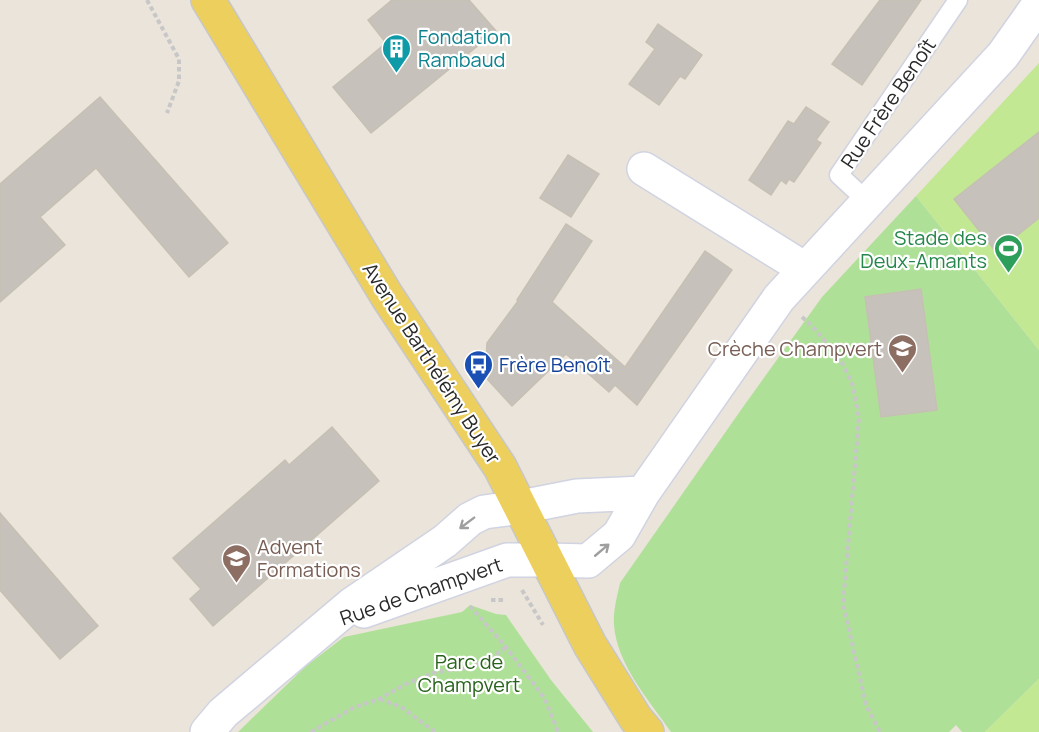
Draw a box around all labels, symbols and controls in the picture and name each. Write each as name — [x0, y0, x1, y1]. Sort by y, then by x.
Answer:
place label: Fondation Rambaud — [418, 23, 511, 73]
building icon: Fondation Rambaud — [381, 32, 413, 74]
street label: Rue Frère Benoît — [834, 33, 942, 173]
place label: Stade des Deux-Amants — [860, 224, 987, 274]
sports icon: Stade des Deux-Amants — [992, 232, 1024, 274]
street label: Avenue Barthélémy Buyer — [357, 257, 507, 469]
school or university icon: Crèche Champvert — [887, 332, 919, 374]
place label: Crèche Champvert — [708, 335, 882, 362]
bus stop icon: Frère Benoît — [462, 348, 494, 390]
place label: Frère Benoît — [499, 351, 611, 378]
one-way arrow — [459, 517, 475, 529]
place label: Advent Formations — [257, 533, 361, 583]
school or university icon: Advent Formations — [220, 542, 252, 584]
one-way arrow — [594, 543, 610, 556]
street label: Rue de Champvert — [336, 551, 506, 631]
park label: Parc de Champvert — [418, 648, 520, 698]

